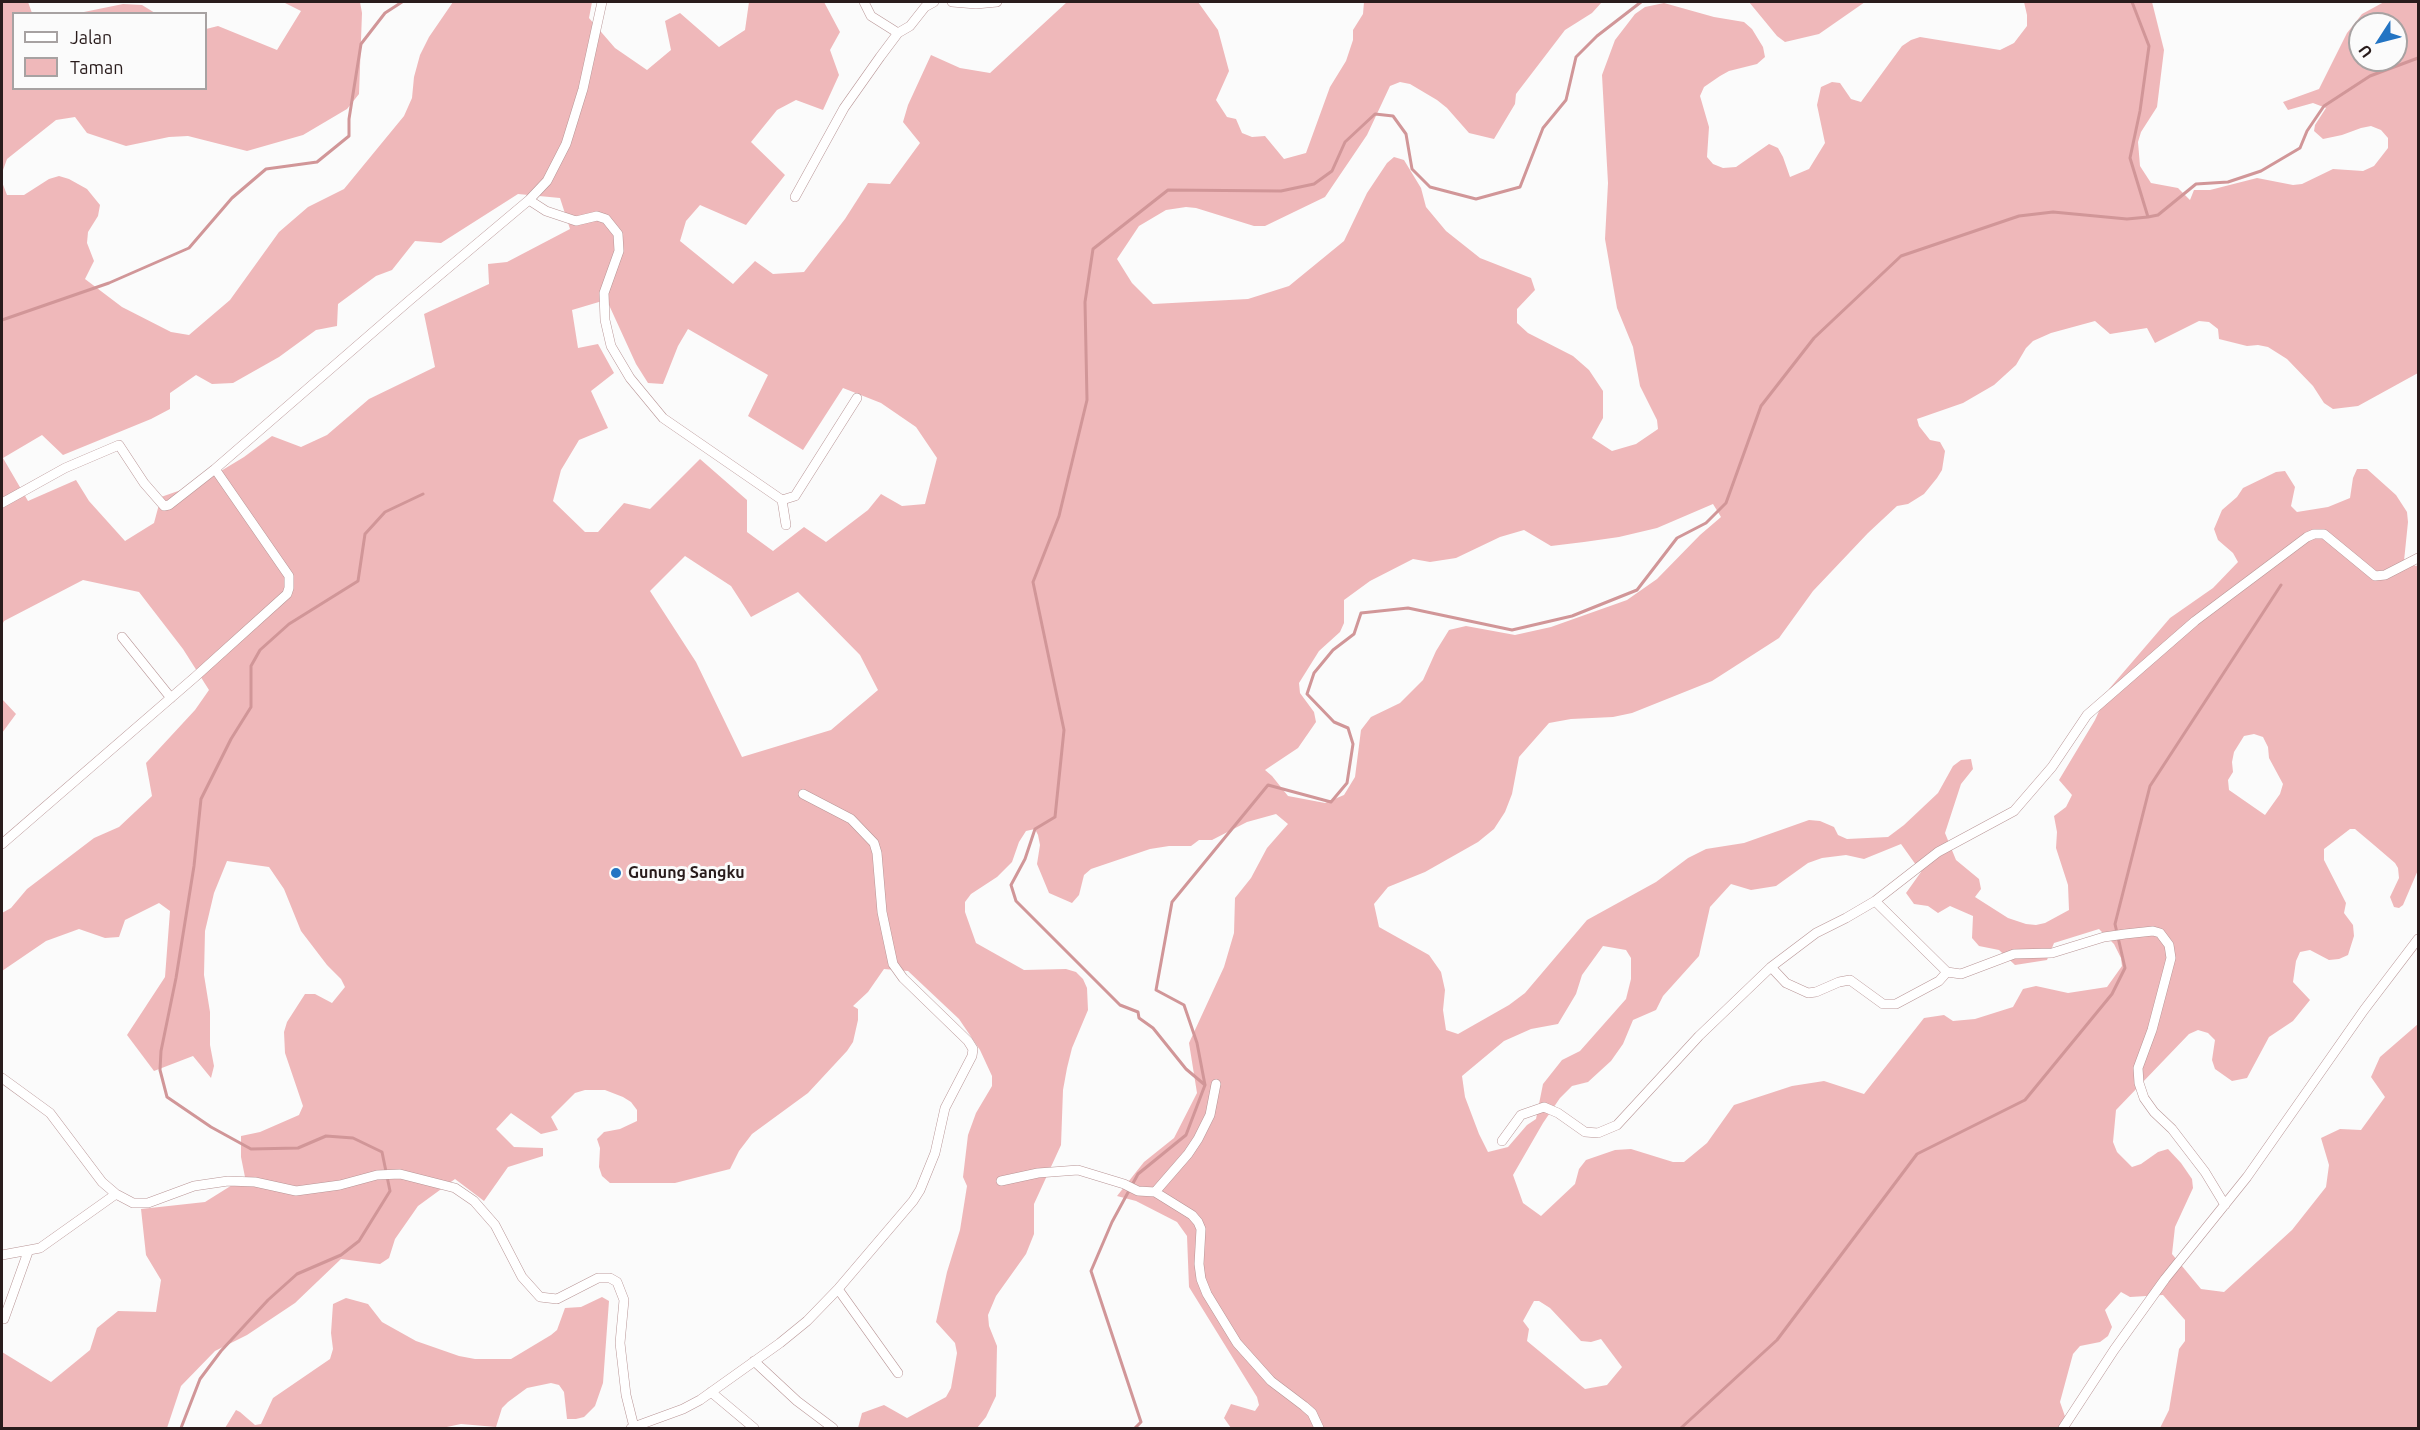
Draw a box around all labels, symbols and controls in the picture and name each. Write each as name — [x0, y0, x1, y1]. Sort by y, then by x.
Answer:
legend — [12, 12, 207, 90]
north arrow — [2348, 12, 2408, 72]
text: Jalan — [70, 27, 112, 47]
text: U — [2354, 42, 2376, 61]
text: Taman — [70, 57, 124, 77]
place label: Gunung Sangku — [628, 863, 745, 883]
marker: Gunung Sangku — [609, 866, 623, 880]

